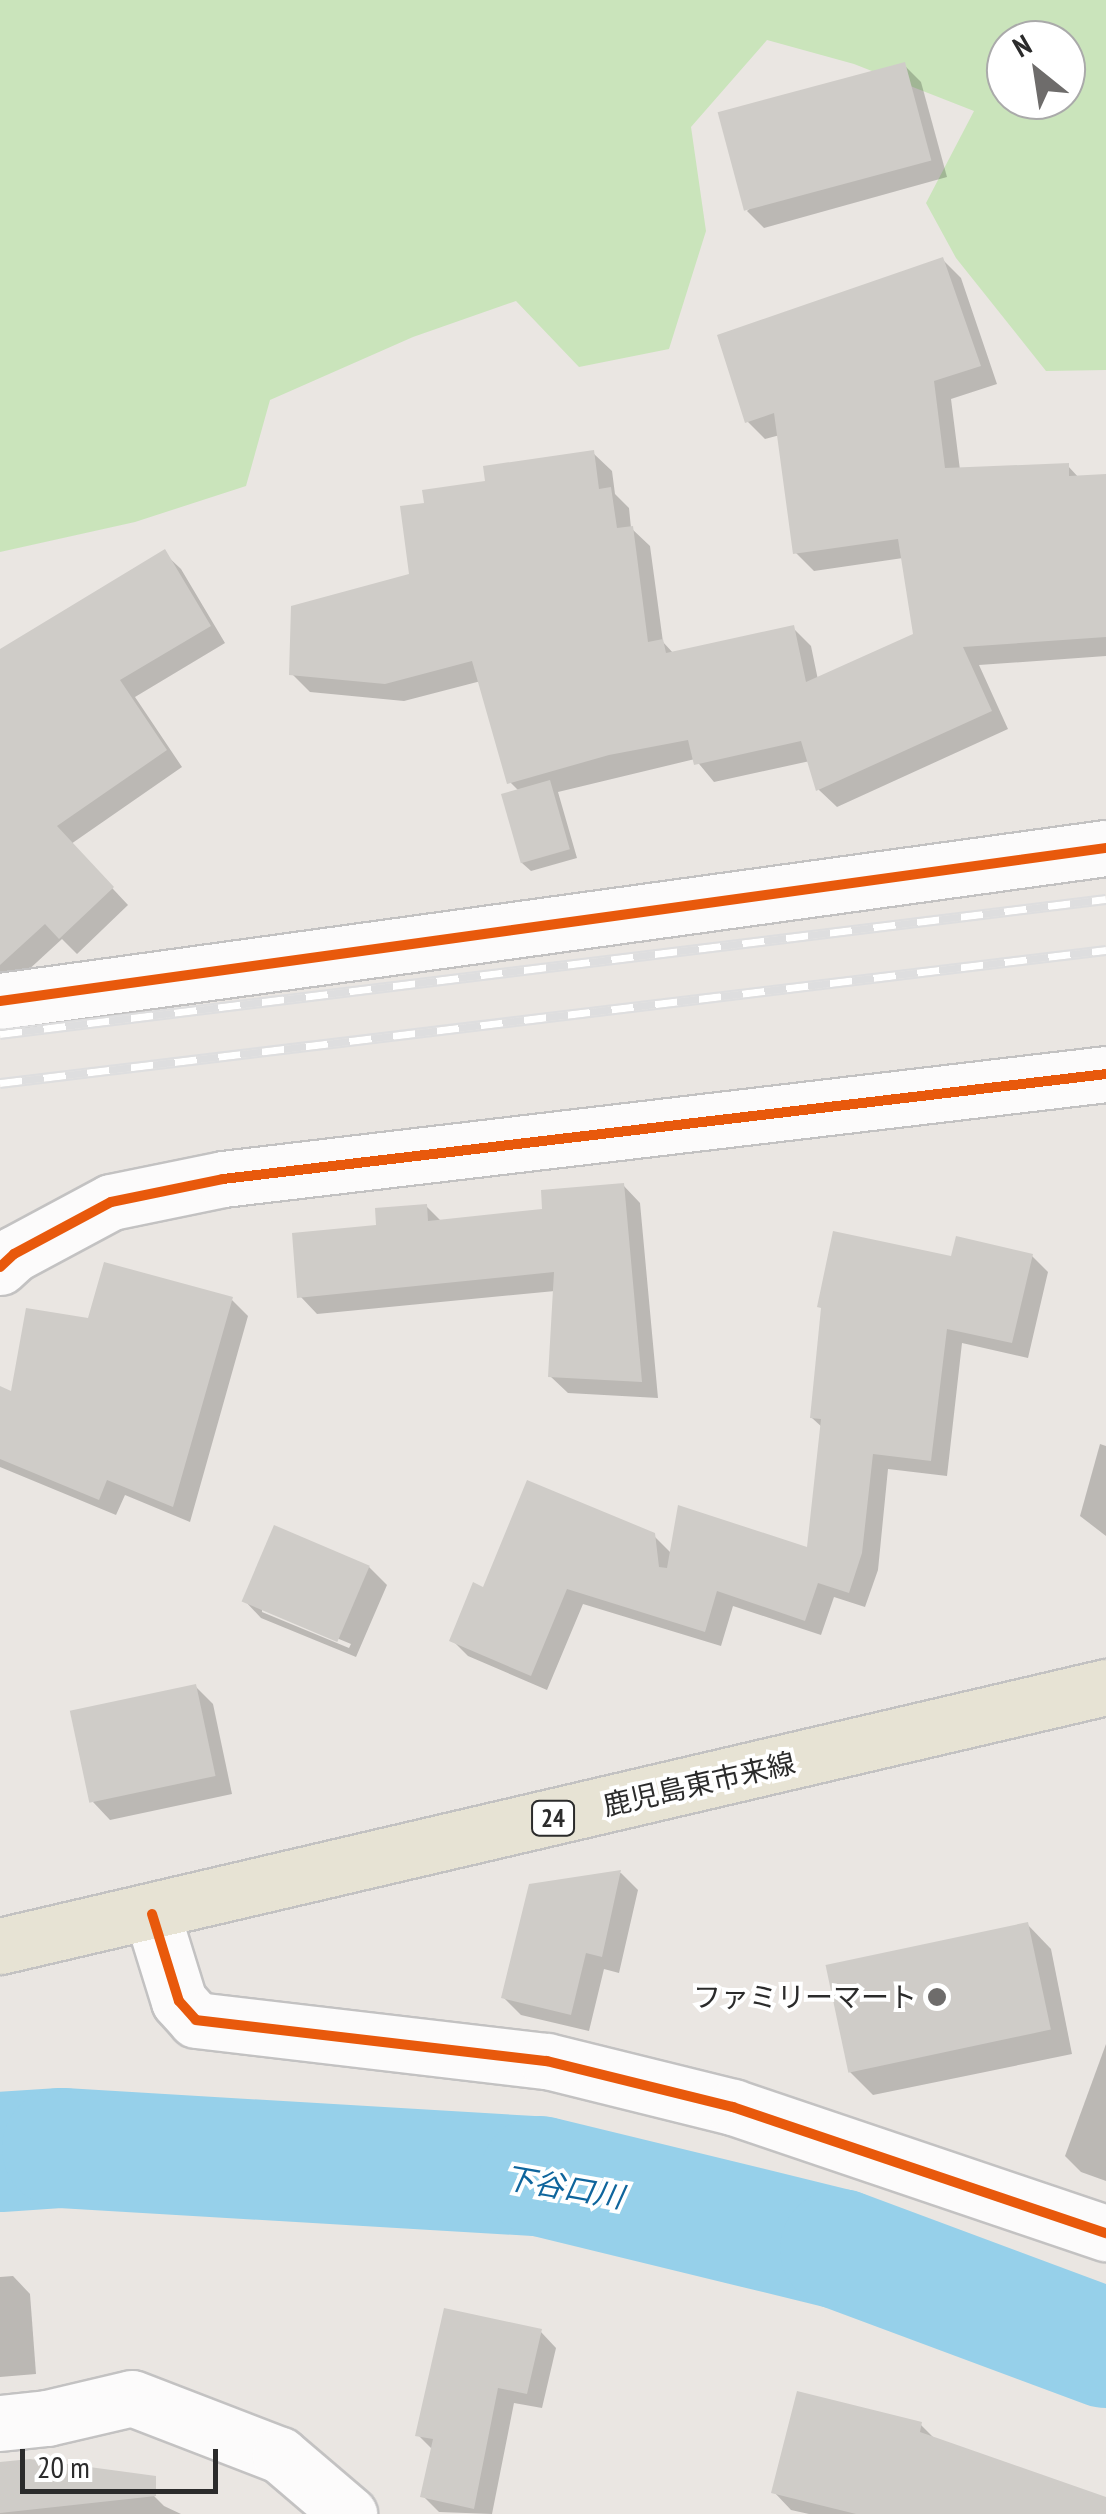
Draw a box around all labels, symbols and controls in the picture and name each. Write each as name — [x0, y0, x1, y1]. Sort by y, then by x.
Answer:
north arrow — [986, 20, 1086, 120]
text: N — [1006, 26, 1038, 65]
street label: 鹿児島東市来線 — [600, 1746, 798, 1822]
road number: 24 — [530, 1798, 576, 1838]
place label: ファミリーマート — [693, 1980, 917, 2014]
marker: ファミリーマート — [926, 1986, 948, 2008]
water label: 下谷口川 — [502, 2159, 626, 2215]
scale bar — [25, 2429, 222, 2491]
text: 20 m — [37, 2447, 90, 2486]

